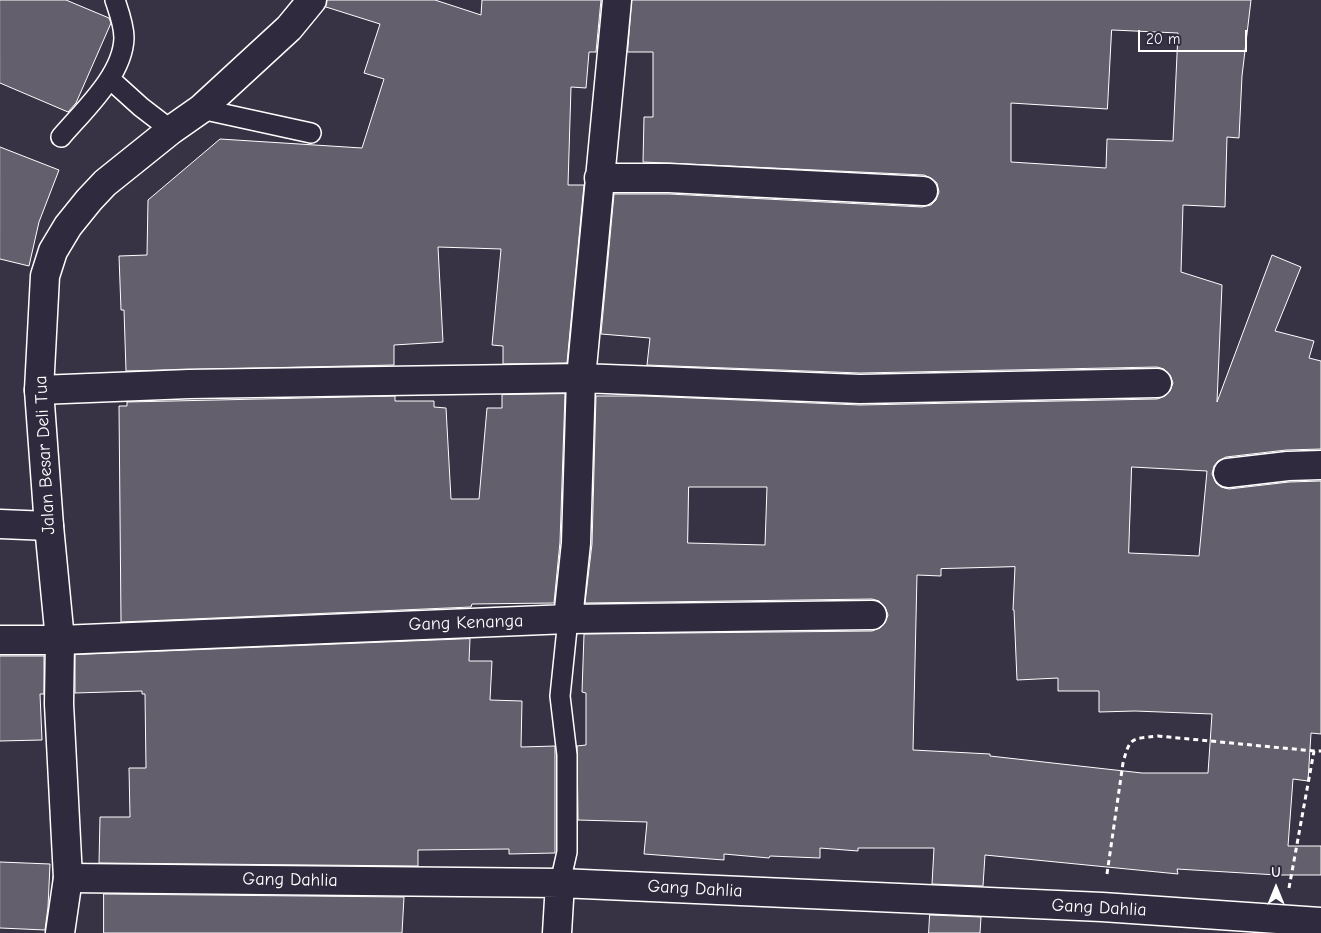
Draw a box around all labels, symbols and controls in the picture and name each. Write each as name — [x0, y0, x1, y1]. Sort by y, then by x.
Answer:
scale bar — [1141, 20, 1250, 52]
text: 20 m — [1146, 30, 1180, 48]
street label: Jalan Besar Deli Tua — [30, 375, 60, 535]
street label: Gang Kenanga — [408, 610, 524, 636]
north arrow — [1251, 863, 1301, 913]
text: U — [1271, 864, 1281, 881]
street label: Gang Dahlia — [242, 868, 338, 892]
street label: Gang Dahlia — [647, 876, 743, 902]
street label: Gang Dahlia — [1051, 895, 1147, 921]

